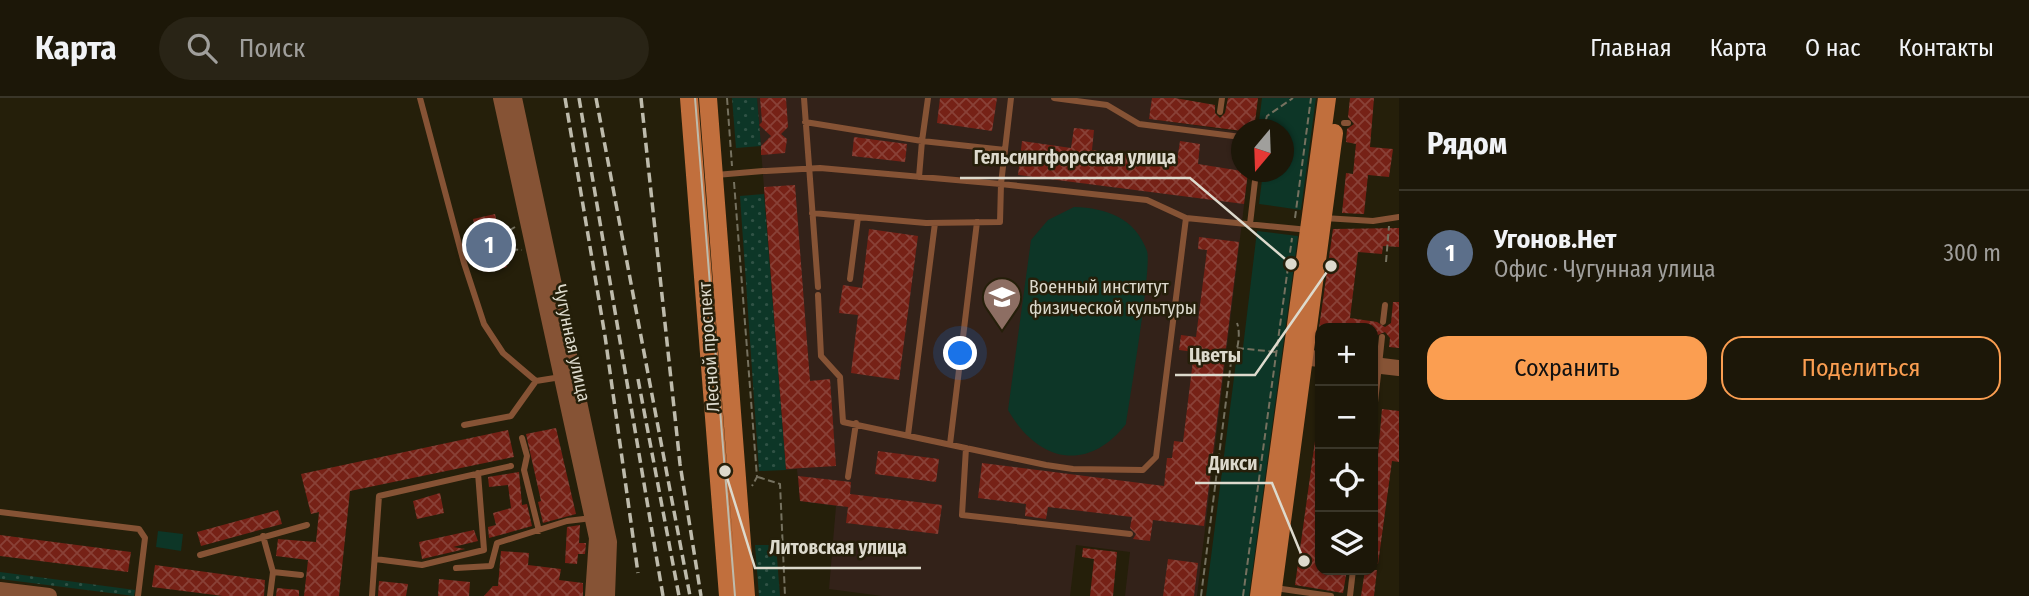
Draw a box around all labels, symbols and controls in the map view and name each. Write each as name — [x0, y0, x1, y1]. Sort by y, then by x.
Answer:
search box — [159, 17, 649, 80]
text: Карта — [35, 28, 117, 68]
icon: search — [183, 29, 221, 67]
text: Поиск — [239, 33, 305, 64]
text: Главная — [1590, 34, 1672, 62]
text: Карта — [1710, 34, 1767, 62]
text: О нас — [1805, 34, 1860, 62]
text: Контакты — [1898, 34, 1994, 62]
north arrow — [1231, 119, 1294, 182]
text: Рядом — [1427, 126, 1507, 162]
callout: Гельсингфорсская улица — [960, 138, 1190, 178]
text: Гельсингфорсская улица — [974, 146, 1176, 169]
pin: 1 — [466, 219, 512, 271]
text: Угонов.Нет — [1494, 224, 1617, 255]
text: 1 — [1445, 239, 1455, 267]
text: 300 m — [1944, 239, 2001, 267]
text: Офис · Чугунная улица — [1494, 255, 1715, 283]
school or university icon: Военный институт физической культуры — [981, 276, 1023, 331]
place label: Военный институт физической культуры — [1029, 276, 1197, 319]
street label: Лесной проспект — [693, 280, 725, 413]
street label: Чугунная улица — [549, 282, 595, 404]
map controls — [1315, 323, 1378, 575]
button: + — [1315, 323, 1378, 386]
callout: Цветы — [1175, 335, 1255, 375]
your location — [943, 336, 977, 370]
button: Сохранить — [1427, 336, 1707, 400]
button: Поделиться — [1721, 336, 2001, 400]
text: Цветы — [1189, 344, 1241, 367]
button: − — [1315, 386, 1378, 449]
callout: Дикси — [1195, 443, 1272, 483]
button: locate — [1315, 449, 1378, 512]
text: Дикси — [1208, 452, 1257, 475]
button: layers — [1315, 512, 1378, 575]
callout: Литовская улица — [755, 528, 921, 568]
text: Литовская улица — [769, 536, 907, 559]

